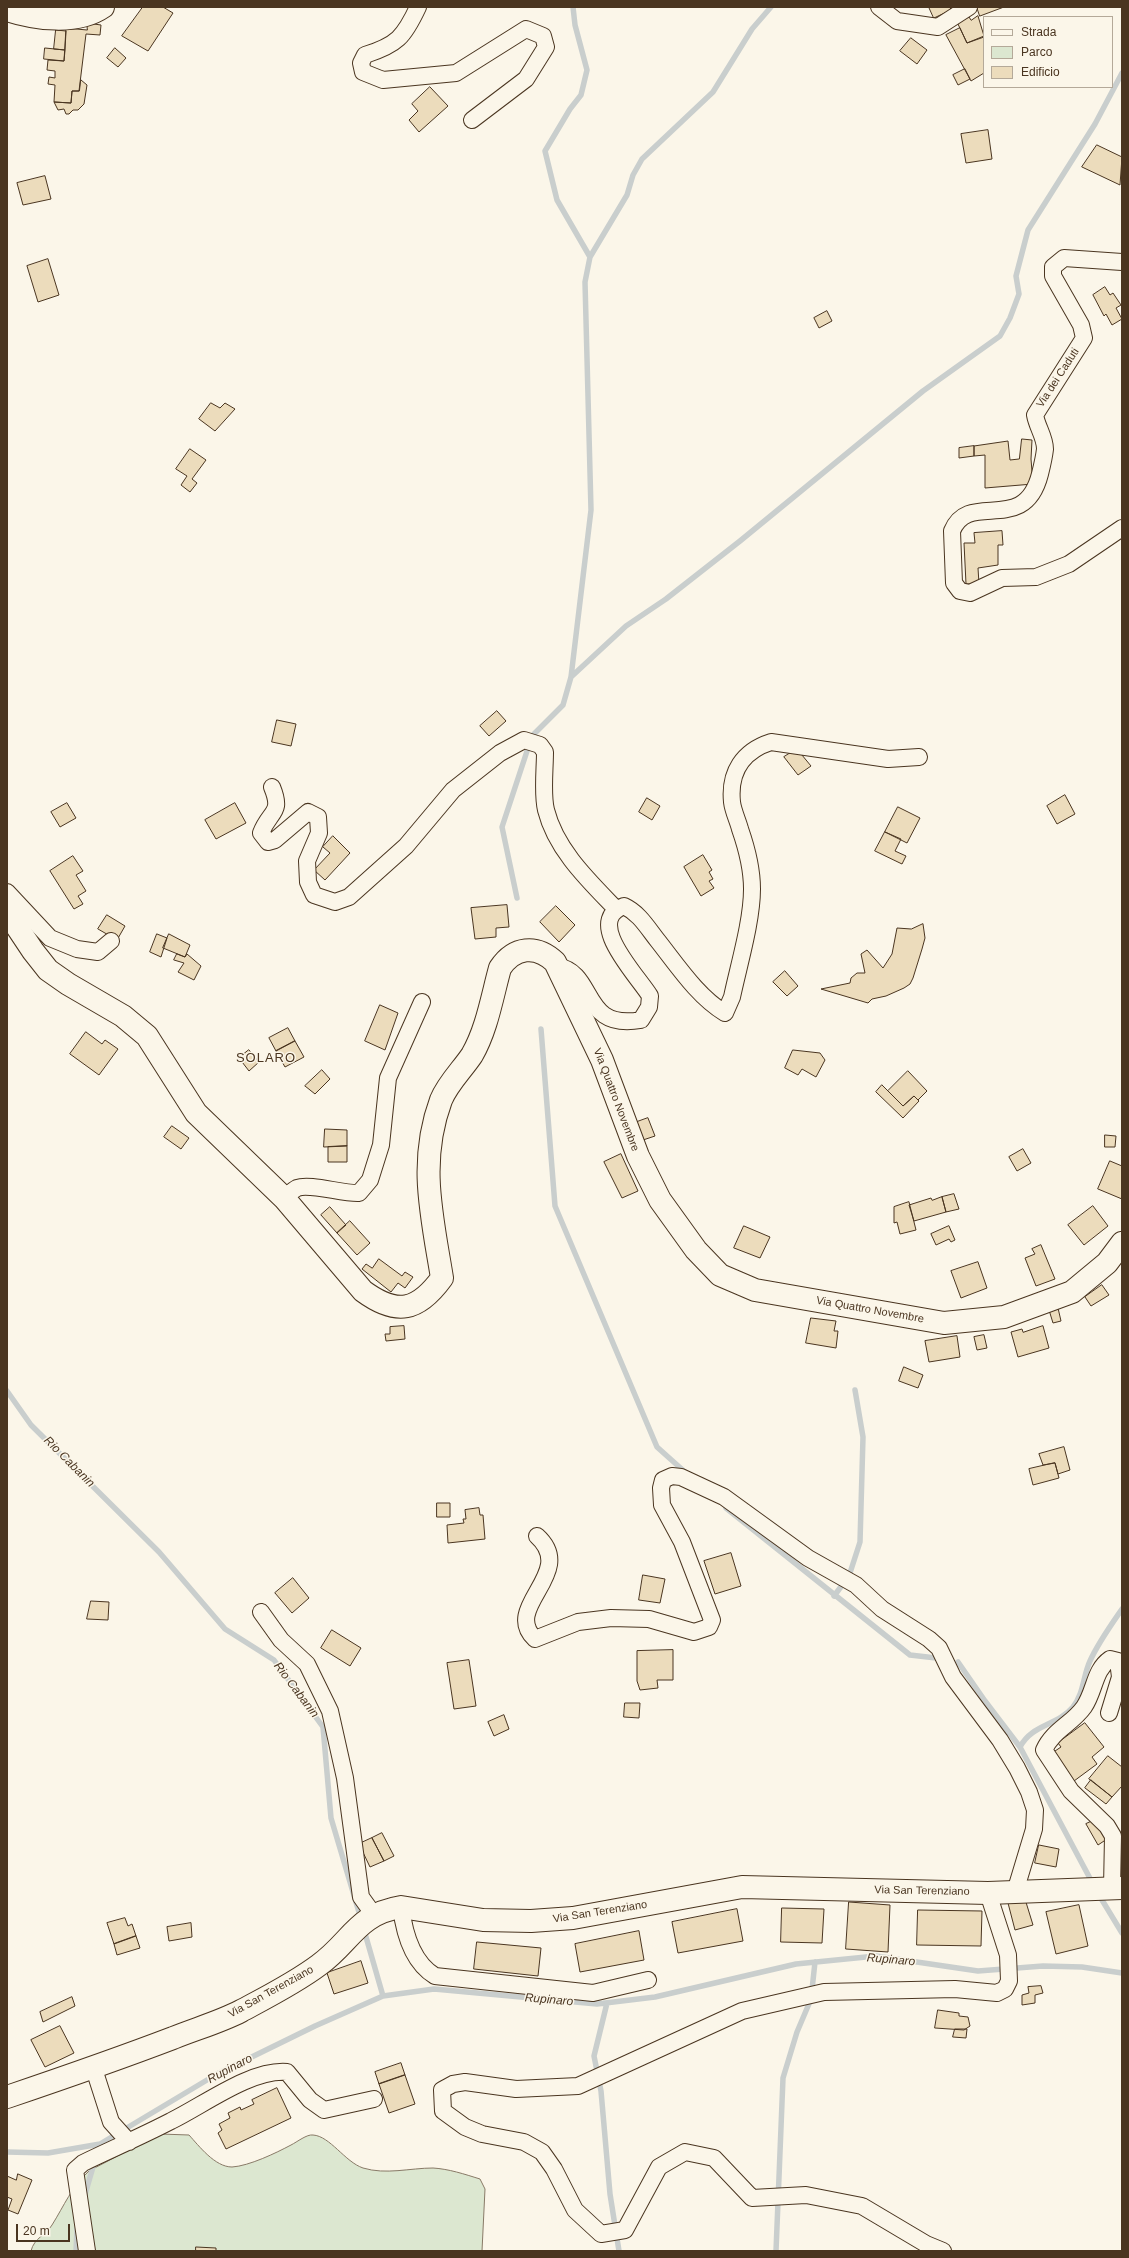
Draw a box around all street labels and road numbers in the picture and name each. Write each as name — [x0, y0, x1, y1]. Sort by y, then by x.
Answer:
street label: Via dei Caduti — [1034, 346, 1082, 410]
street label: Via Quattro Novembre — [590, 1047, 642, 1153]
street label: Via Quattro Novembre — [815, 1294, 925, 1326]
street label: Via San Terenziano — [874, 1884, 970, 1898]
street label: Via San Terenziano — [552, 1898, 648, 1926]
street label: Via San Terenziano — [226, 1963, 316, 2021]

